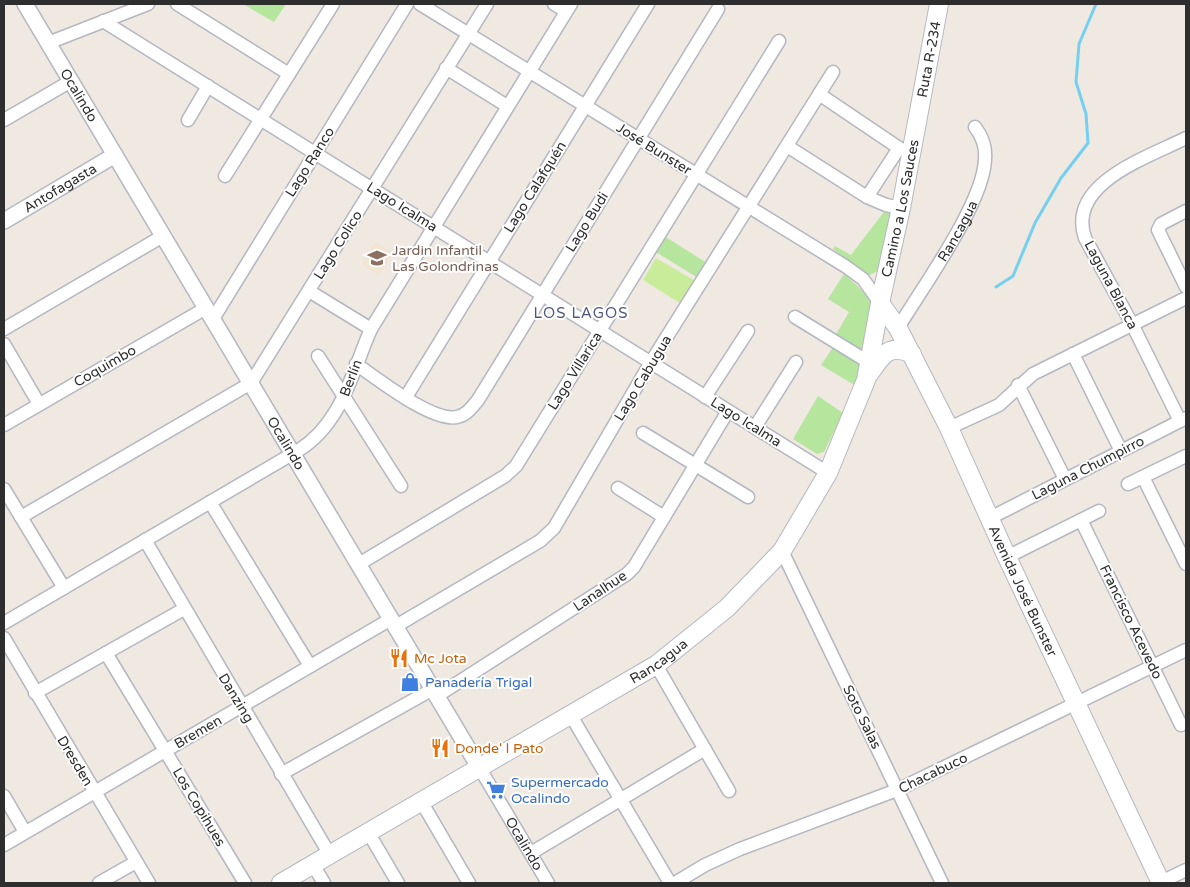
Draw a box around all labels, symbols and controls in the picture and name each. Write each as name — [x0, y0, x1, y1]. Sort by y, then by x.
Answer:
street label: Ruta R-234 — [913, 19, 944, 99]
street label: Ocalindo — [57, 65, 102, 125]
street label: José Bunster — [613, 119, 695, 179]
street label: Lago Ranco — [282, 124, 338, 200]
street label: Lago Calafquén — [500, 138, 570, 236]
street label: Camino a Los Sauces — [877, 138, 922, 279]
street label: Antofagasta — [20, 160, 99, 216]
street label: Lago Icalma — [363, 179, 441, 235]
street label: Lago Budi — [562, 189, 612, 255]
street label: Rancagua — [934, 198, 981, 264]
street label: Lago Colico — [310, 207, 366, 283]
street label: Laguna Blanca — [1080, 238, 1142, 332]
place label: Jardin Infantil Las Golondrinas — [392, 242, 499, 275]
school or university icon: Jardin Infantil Las Golondrinas — [366, 247, 388, 269]
district label: LOS LAGOS — [533, 304, 629, 322]
street label: Lago Villarica — [544, 329, 606, 413]
street label: Lago Cabugua — [611, 332, 675, 424]
street label: Coquimbo — [71, 341, 139, 391]
street label: Berlín — [336, 357, 366, 399]
street label: Lago Icalma — [707, 394, 785, 450]
street label: Ocalindo — [264, 413, 309, 473]
street label: Laguna Chumpirro — [1029, 432, 1147, 504]
street label: Avenida José Bunster — [985, 523, 1061, 660]
street label: Francisco Acevedo — [1096, 562, 1166, 682]
street label: Lanalhue — [570, 567, 630, 615]
street label: Rancagua — [626, 635, 691, 687]
restaurant icon: Mc Jota — [388, 647, 410, 669]
place label: Mc Jota — [414, 650, 467, 667]
street label: Danzing — [215, 670, 257, 726]
shop icon: Panadería Trigal — [399, 671, 421, 693]
place label: Panadería Trigal — [425, 674, 532, 691]
street label: Soto Salas — [839, 682, 885, 752]
street label: Bremen — [171, 712, 225, 752]
street label: Dresden — [53, 733, 97, 789]
restaurant icon: Donde' l Pato — [429, 737, 451, 759]
place label: Donde' l Pato — [455, 740, 543, 757]
street label: Chacabuco — [896, 749, 970, 797]
street label: Los Copihues — [169, 765, 229, 850]
place label: Supermercado Ocalindo — [511, 774, 609, 807]
supermarket icon: Supermercado Ocalindo — [485, 779, 507, 801]
street label: Ocalindo — [502, 814, 547, 873]

